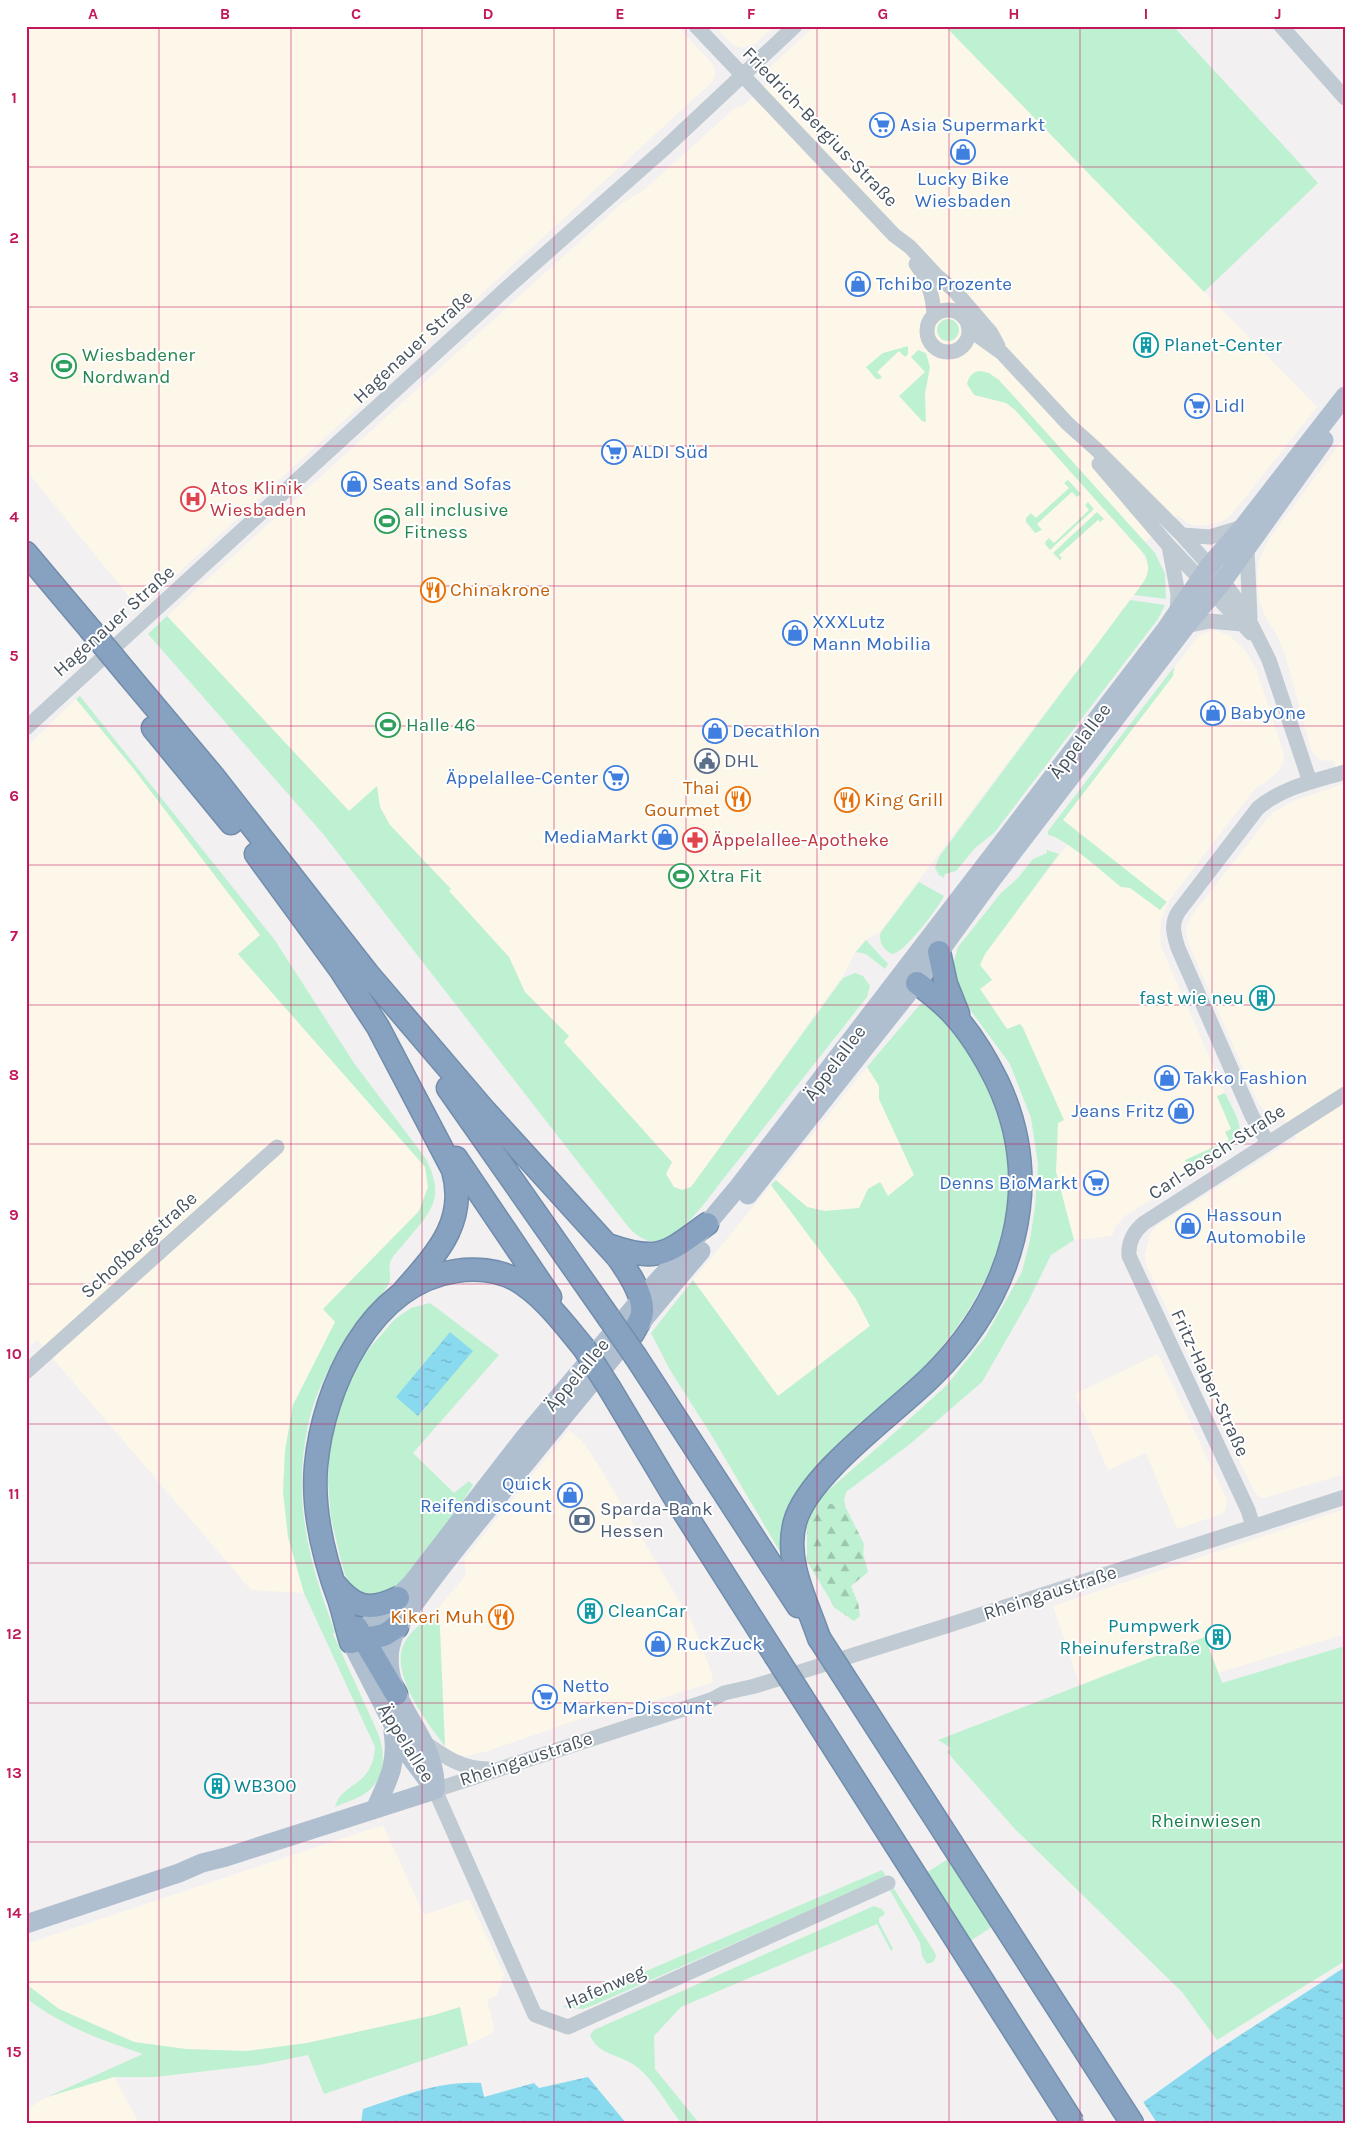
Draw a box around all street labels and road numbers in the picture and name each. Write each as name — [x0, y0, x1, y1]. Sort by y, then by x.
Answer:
street label: Friedrich-Bergius-Straße — [738, 42, 902, 212]
street label: Hagenauer Straße — [349, 286, 477, 408]
street label: Hagenauer Straße — [49, 561, 179, 681]
street label: Äppelallee — [1044, 699, 1116, 783]
street label: Äppelallee — [799, 1021, 871, 1105]
street label: Carl-Bosch-Straße — [1145, 1100, 1289, 1204]
street label: Schoßbergstraße — [76, 1187, 202, 1303]
street label: Fritz-Haber-Straße — [1166, 1306, 1254, 1460]
street label: Äppelallee — [540, 1334, 614, 1416]
street label: Rheingaustraße — [981, 1561, 1119, 1625]
street label: Äppelallee — [373, 1700, 439, 1786]
street label: Rheingaustraße — [457, 1727, 595, 1791]
street label: Hafenweg — [562, 1960, 649, 2014]

